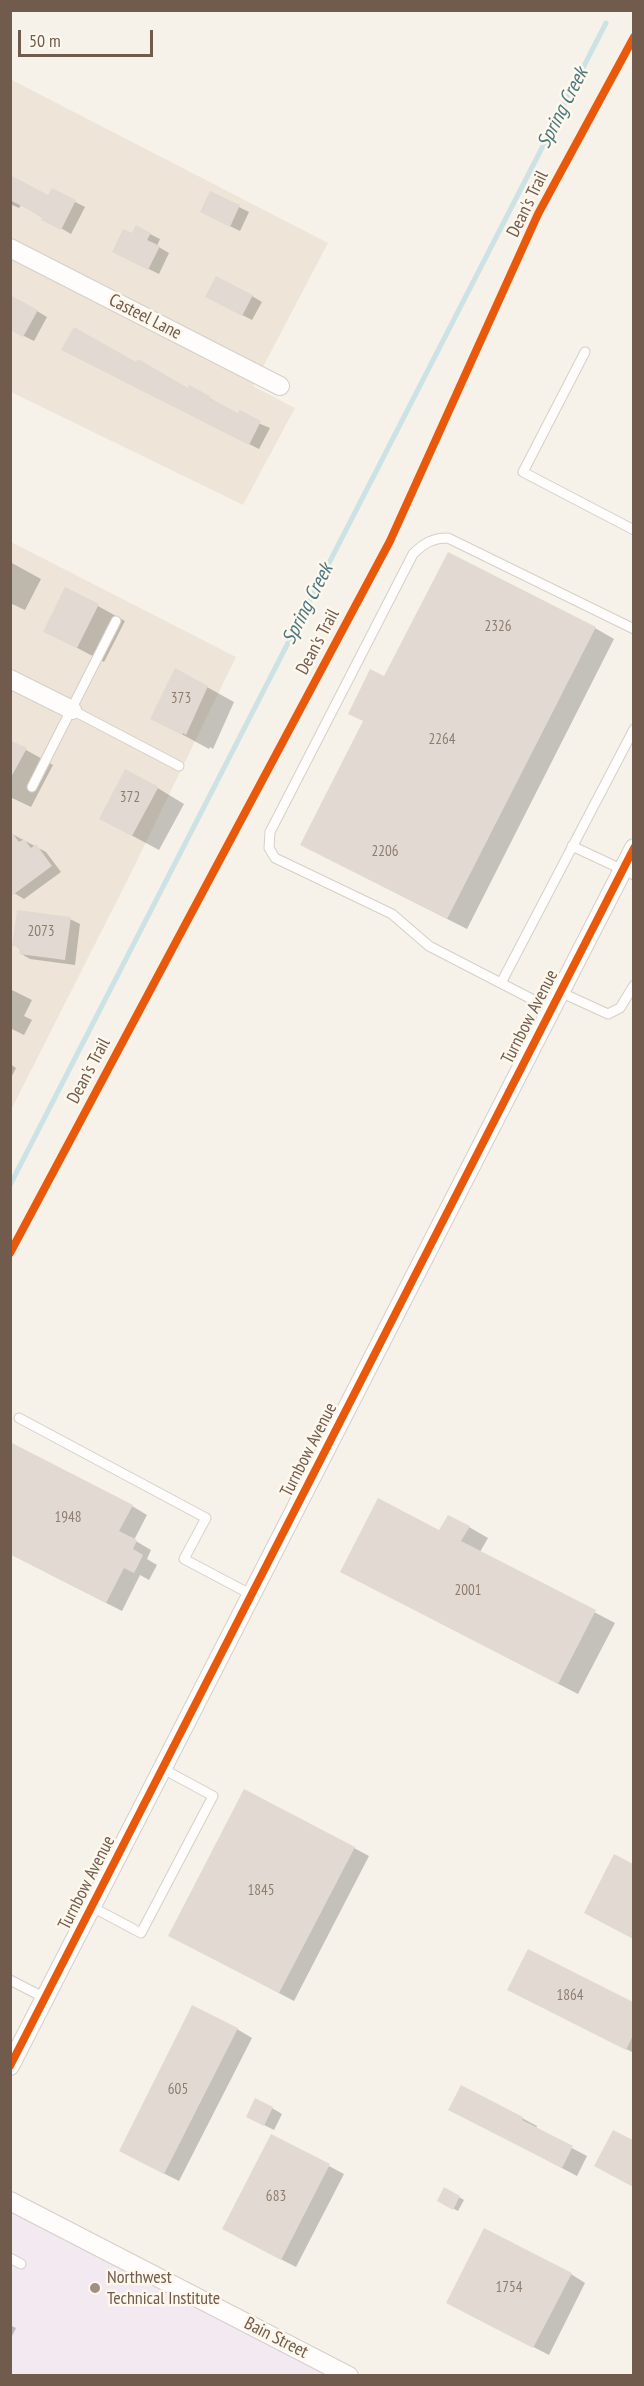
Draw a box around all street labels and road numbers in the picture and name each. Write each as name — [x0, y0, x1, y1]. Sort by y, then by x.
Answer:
street label: Dean's Trail — [503, 167, 553, 241]
street label: Casteel Lane — [105, 290, 185, 344]
street label: Dean's Trail — [292, 606, 344, 678]
street label: Turnbow Avenue — [497, 966, 563, 1068]
street label: Dean's Trail — [63, 1035, 115, 1107]
street label: Turnbow Avenue — [276, 1399, 342, 1501]
street label: Turnbow Avenue — [54, 1832, 120, 1934]
street label: Bain Street — [241, 2313, 311, 2363]

